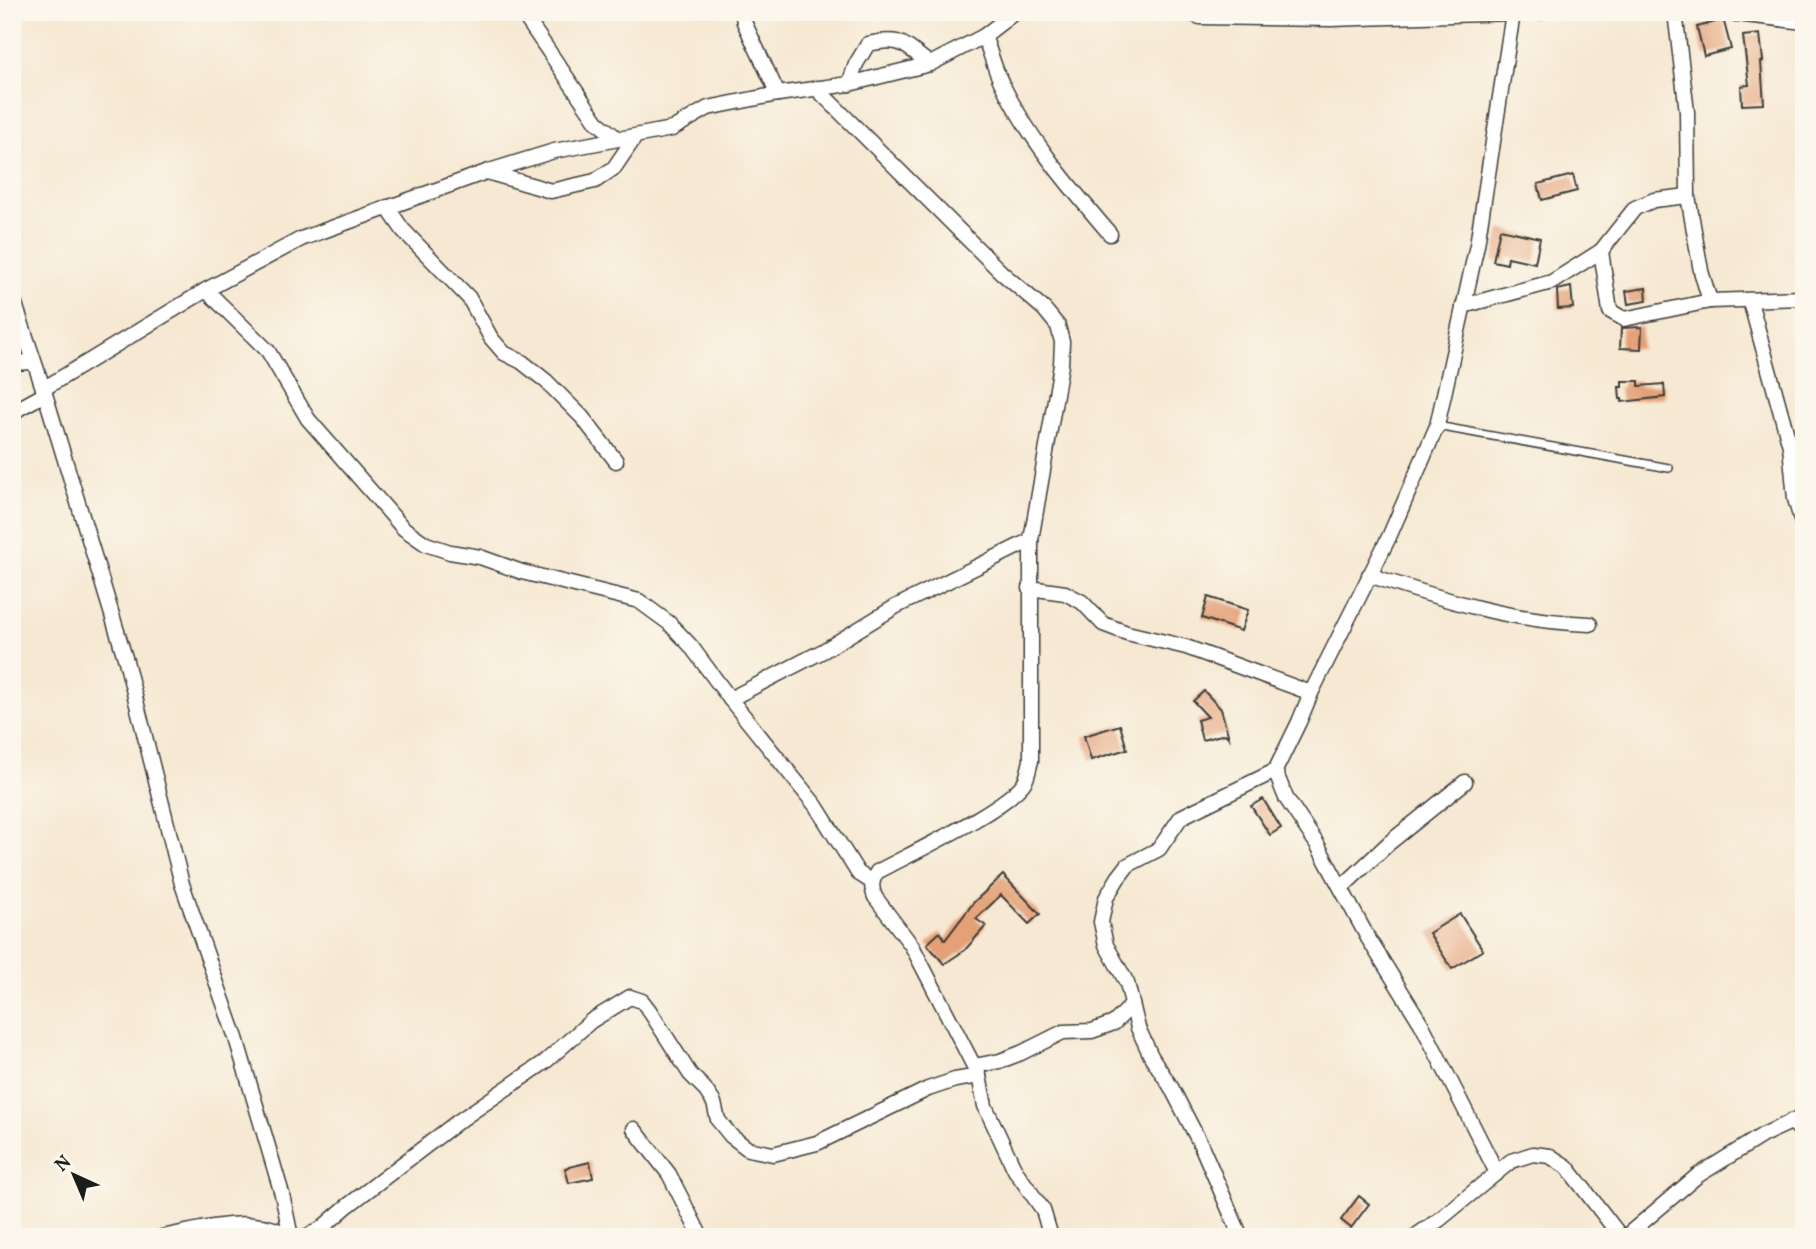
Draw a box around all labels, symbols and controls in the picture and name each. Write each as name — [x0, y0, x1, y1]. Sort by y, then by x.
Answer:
north arrow — [38, 1140, 108, 1210]
text: N — [50, 1150, 78, 1178]

